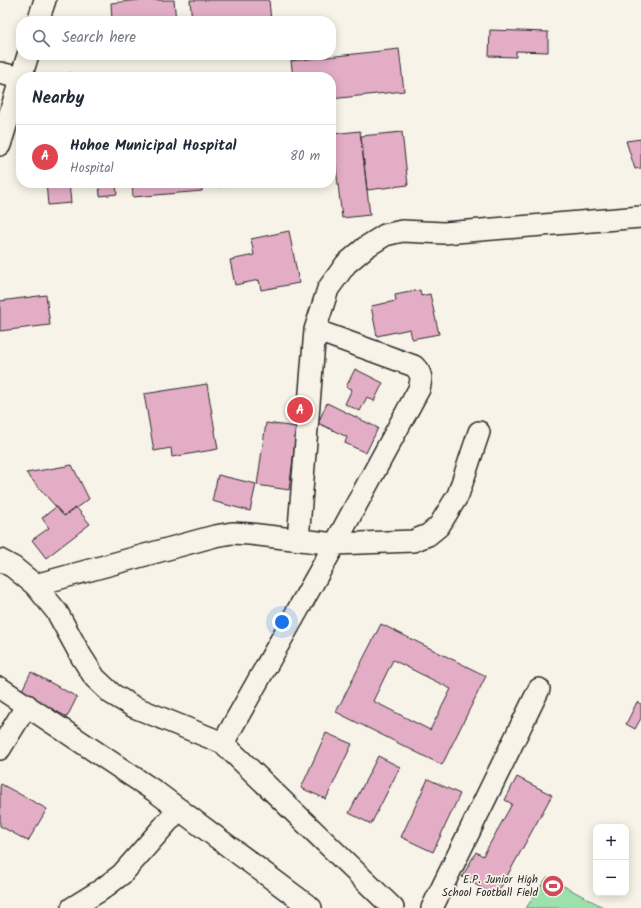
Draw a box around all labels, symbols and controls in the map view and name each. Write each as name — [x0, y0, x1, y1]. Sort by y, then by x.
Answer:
search box — [16, 16, 336, 60]
text: Search here — [62, 26, 136, 50]
icon: search — [30, 27, 52, 49]
text: Nearby — [32, 85, 84, 112]
text: Hohoe Municipal Hospital — [70, 134, 237, 158]
text: A — [41, 146, 49, 167]
text: 80 m — [290, 146, 320, 167]
text: Hospital — [70, 158, 114, 179]
pin: A — [287, 395, 313, 425]
your location — [272, 612, 292, 632]
map controls — [593, 824, 629, 896]
button: + — [593, 824, 629, 860]
button: − — [593, 860, 629, 896]
place label: E.P. Junior High School Football Field — [442, 871, 539, 902]
sports icon: E.P. Junior High School Football Field — [540, 873, 566, 899]

